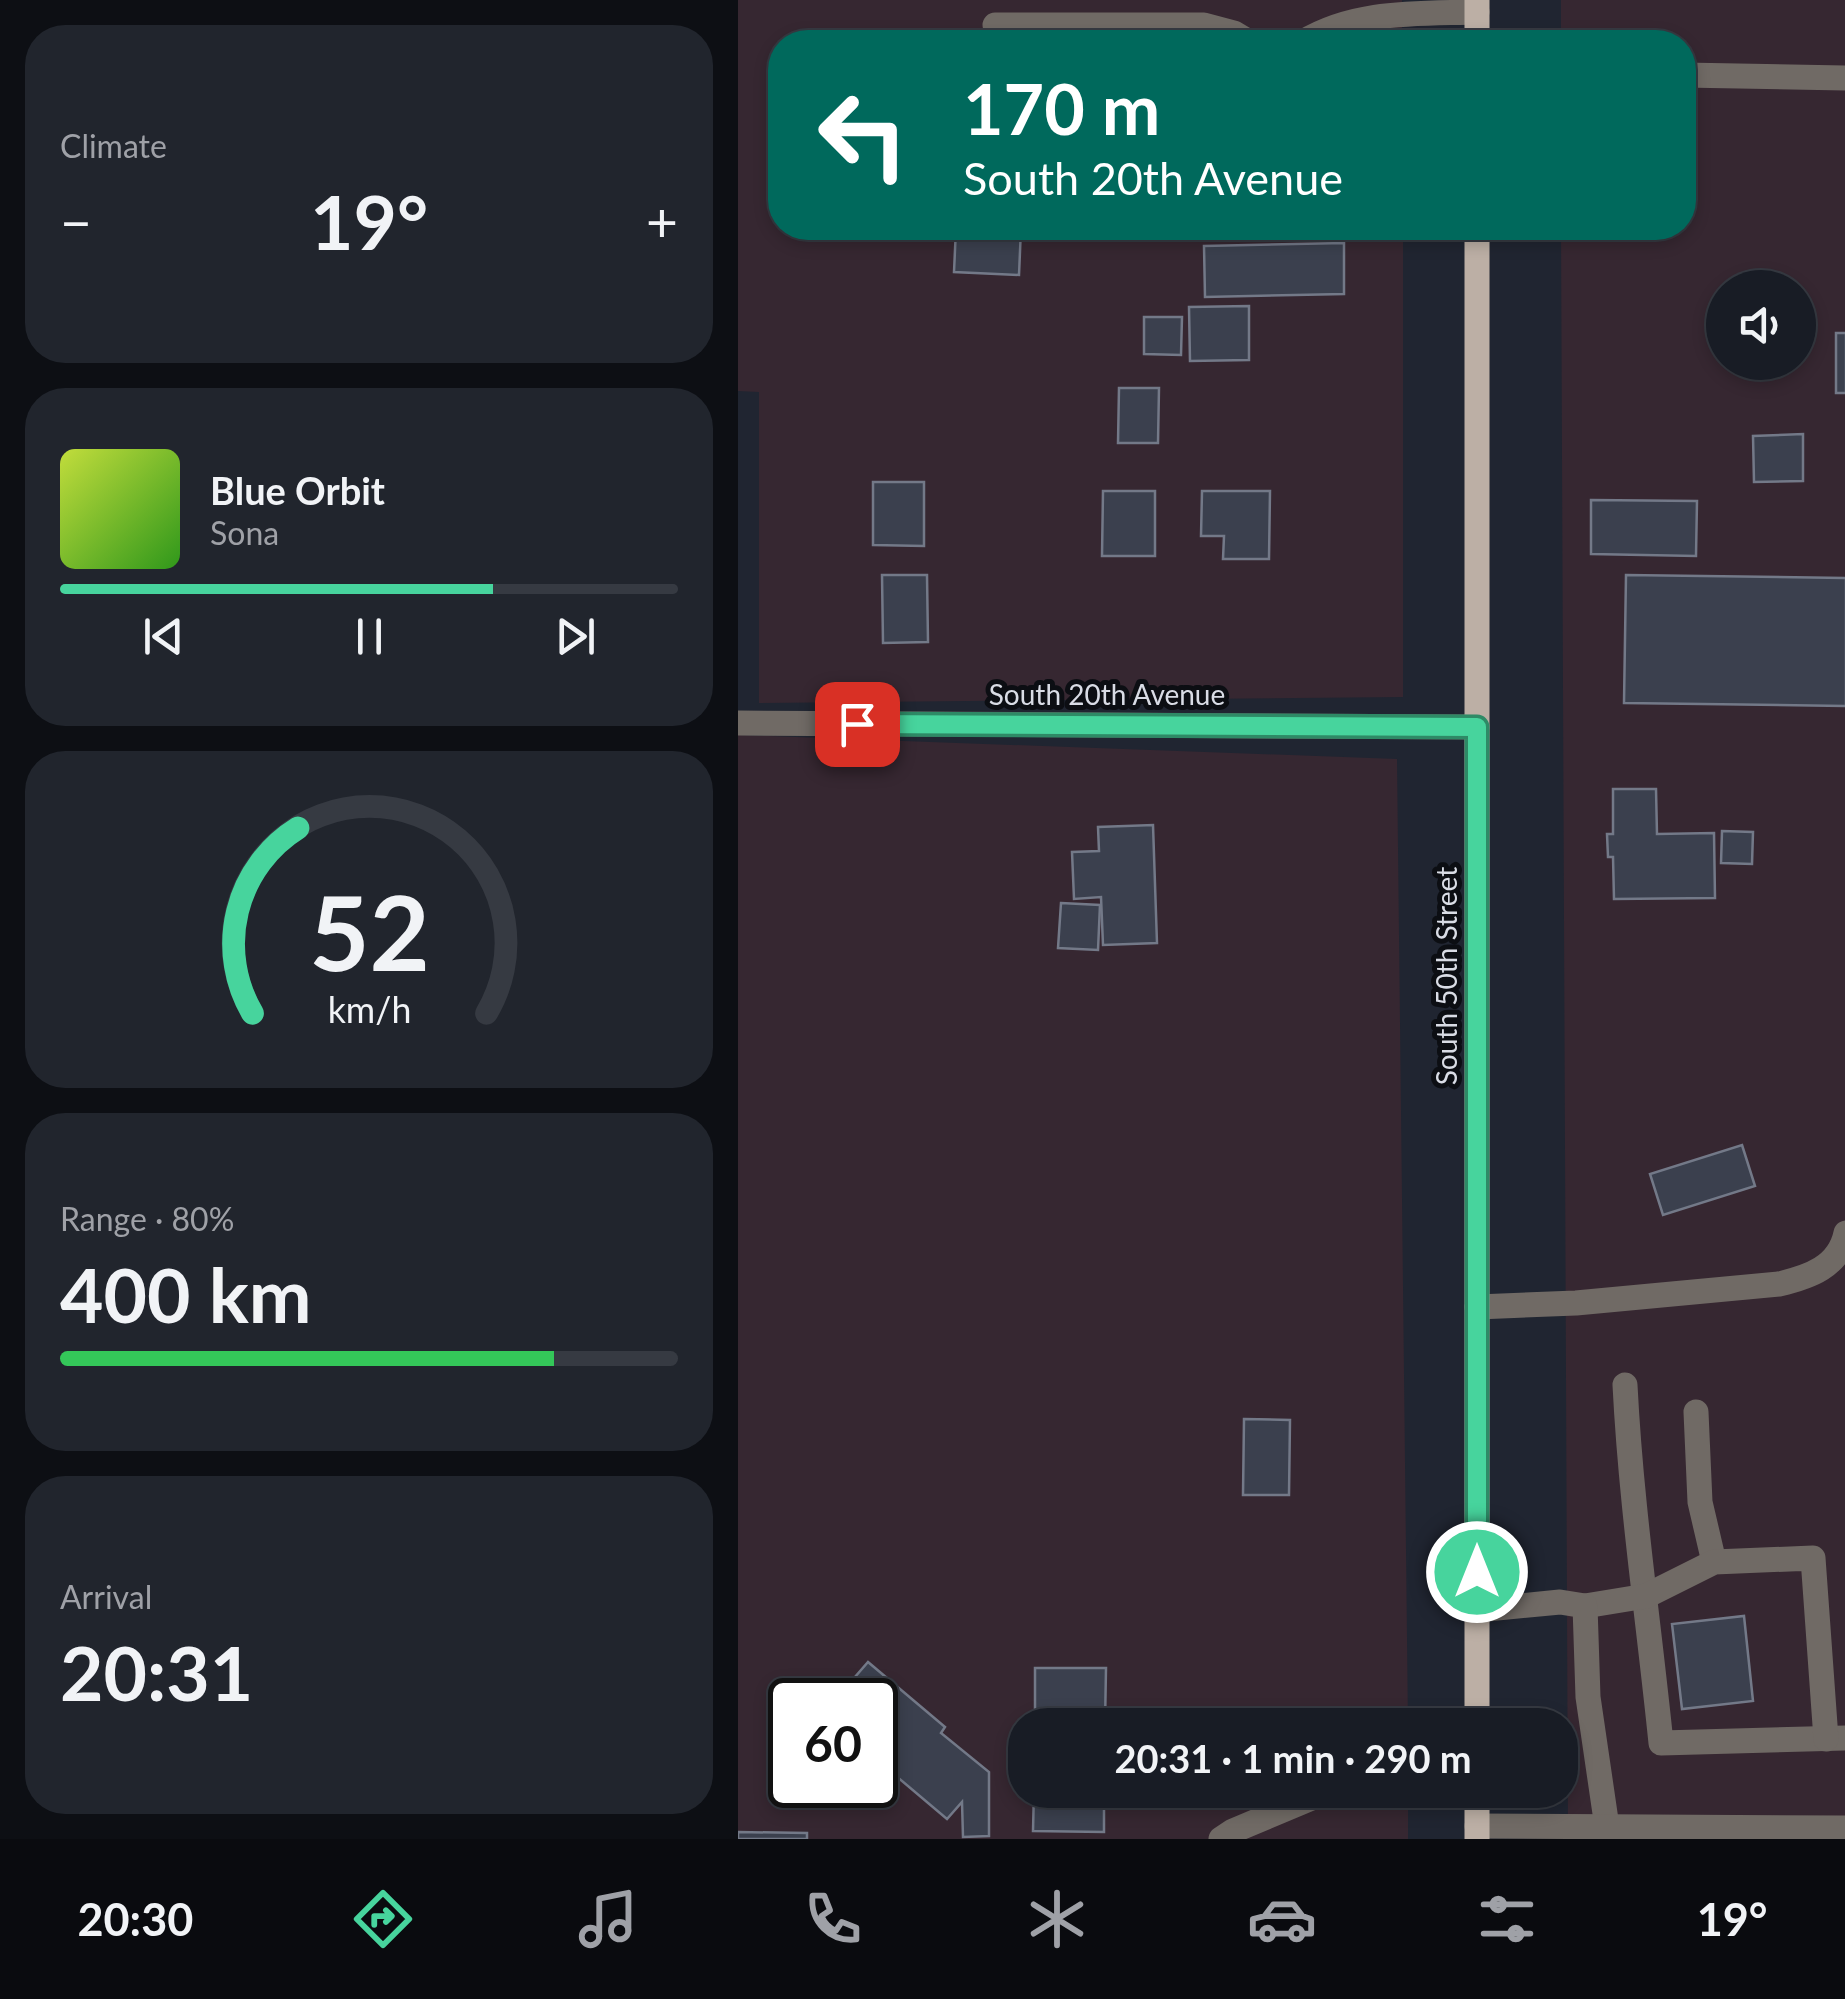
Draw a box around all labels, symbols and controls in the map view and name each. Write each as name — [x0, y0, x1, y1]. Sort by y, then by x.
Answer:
text: 170 m — [963, 66, 1160, 150]
icon: left — [798, 70, 928, 200]
text: Climate — [60, 126, 167, 165]
text: South 20th Avenue — [963, 151, 1343, 205]
text: 19° — [310, 176, 428, 266]
text: − — [60, 188, 92, 254]
text: + — [646, 188, 678, 254]
map controls — [1706, 270, 1816, 380]
button: sound — [1706, 270, 1816, 380]
text: Blue Orbit — [210, 467, 385, 513]
text: Sona — [210, 513, 279, 552]
icon: previous — [136, 609, 191, 664]
icon: pause — [342, 609, 397, 664]
icon: next — [548, 609, 603, 664]
street label: South 20th Avenue — [989, 677, 1225, 711]
pin — [815, 682, 900, 767]
icon: arrive — [830, 697, 885, 752]
street label: South 50th Street — [1429, 867, 1463, 1085]
text: 52 — [309, 868, 429, 993]
text: km/h — [327, 988, 411, 1031]
text: Range · 80% — [60, 1199, 234, 1238]
text: 400 km — [60, 1249, 312, 1339]
position arrow — [1425, 1520, 1529, 1624]
text: Arrival — [60, 1577, 152, 1616]
text: 20:31 — [60, 1627, 253, 1717]
speed limit sign: 60 — [768, 1678, 898, 1808]
text: 20:31 · 1 min · 290 m — [1114, 1735, 1472, 1781]
icon: directions — [348, 1884, 418, 1954]
icon: music — [573, 1884, 643, 1954]
icon: phone — [798, 1884, 868, 1954]
icon: climate — [1022, 1884, 1092, 1954]
icon: car — [1247, 1884, 1317, 1954]
icon: filters — [1472, 1884, 1542, 1954]
text: 20:30 — [77, 1892, 193, 1946]
text: 19° — [1697, 1892, 1768, 1946]

